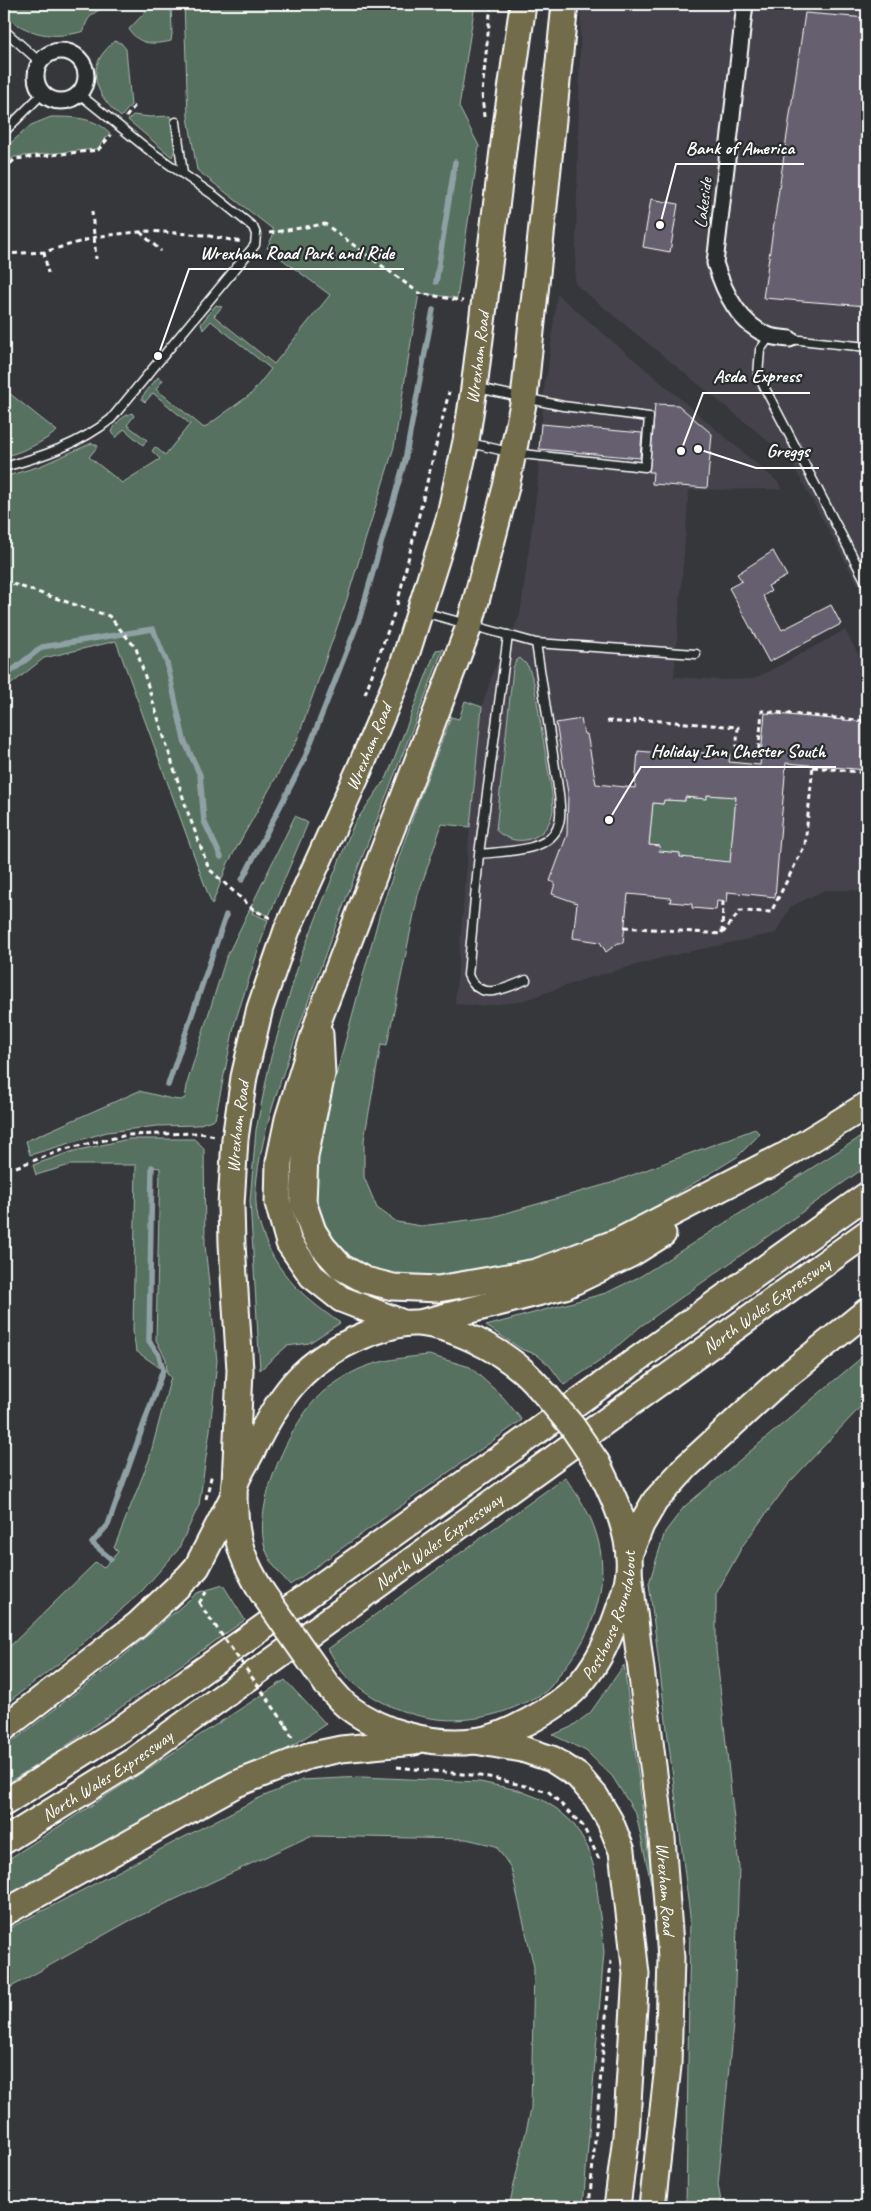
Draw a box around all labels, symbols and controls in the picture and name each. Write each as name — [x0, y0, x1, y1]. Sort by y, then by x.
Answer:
callout: Bank of America — [676, 130, 804, 164]
text: Bank of America — [686, 136, 795, 160]
street label: Lakeside — [689, 176, 717, 229]
callout: Wrexham Road Park and Ride — [189, 235, 404, 269]
text: Wrexham Road Park and Ride — [200, 241, 396, 265]
street label: Wrexham Road — [461, 308, 495, 405]
callout: Asda Express — [703, 359, 810, 393]
text: Asda Express — [713, 364, 803, 388]
callout: Greggs — [756, 434, 819, 468]
text: Greggs — [766, 439, 812, 463]
street label: Wrexham Road — [341, 698, 398, 794]
callout: Holiday Inn Chester South — [641, 733, 836, 767]
text: Holiday Inn Chester South — [651, 739, 826, 763]
street label: Wrexham Road — [222, 1077, 255, 1173]
street label: North Wales Expressway — [698, 1251, 836, 1359]
street label: North Wales Expressway — [370, 1487, 508, 1594]
street label: Posthouse Roundabout — [576, 1548, 640, 1684]
street label: North Wales Expressway — [37, 1724, 178, 1826]
street label: Wrexham Road — [651, 1842, 680, 1939]

